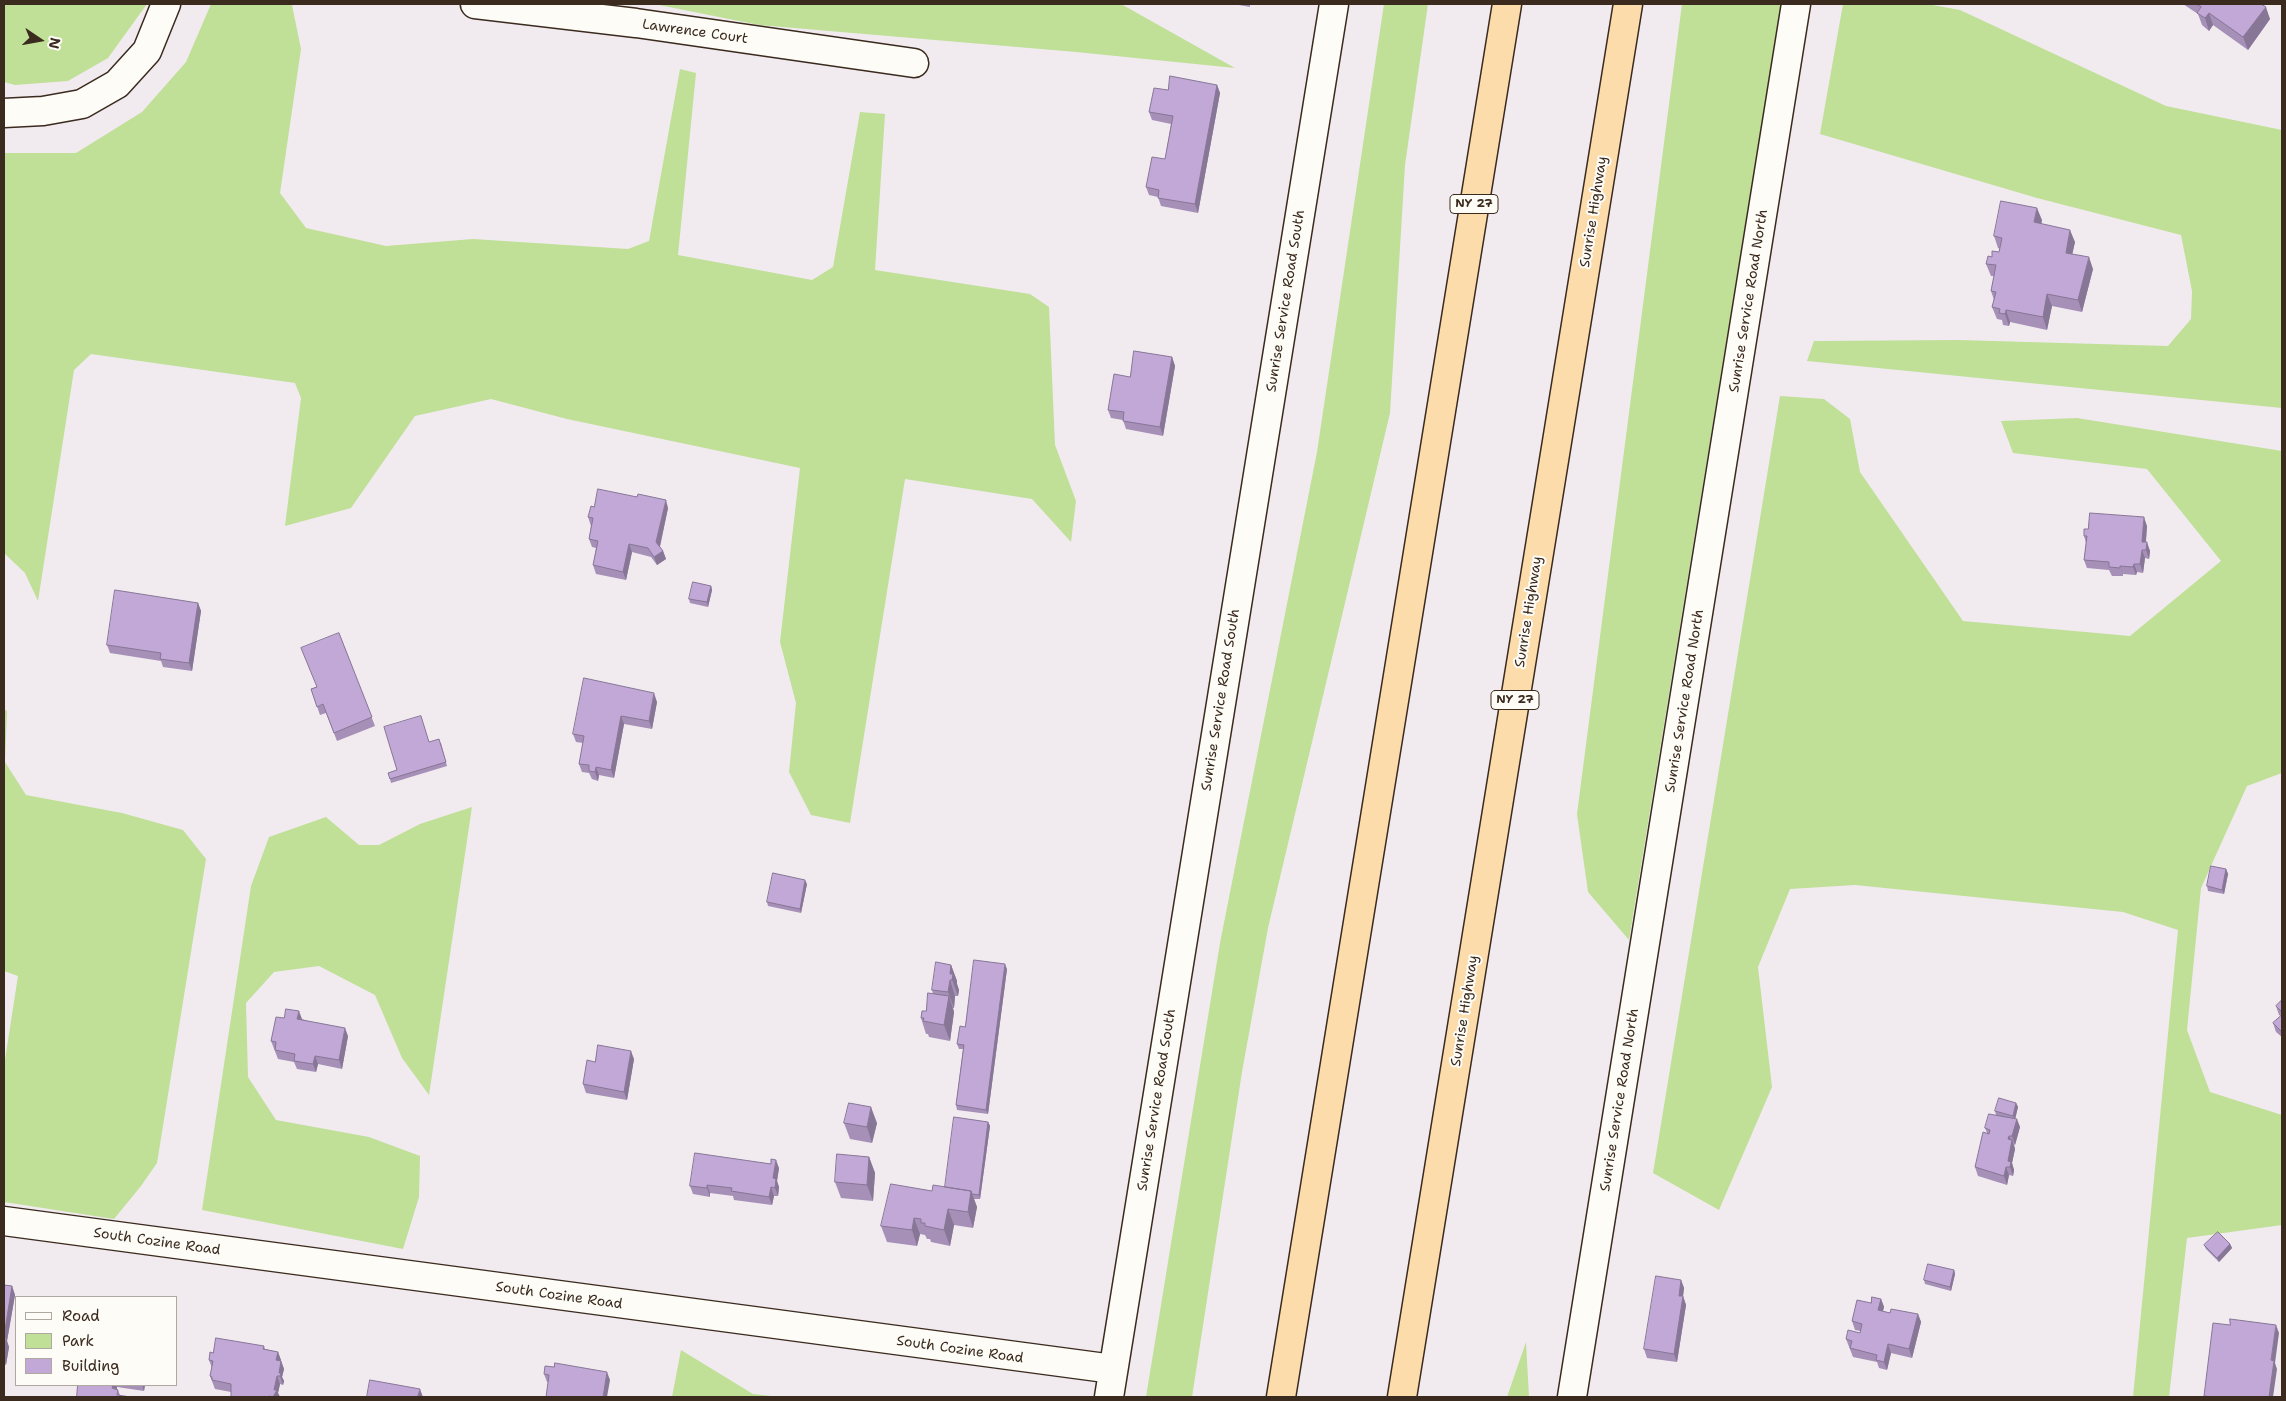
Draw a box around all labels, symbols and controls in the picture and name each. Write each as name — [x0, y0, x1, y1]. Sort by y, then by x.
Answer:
north arrow — [15, 15, 65, 65]
street label: Lawrence Court — [641, 16, 749, 48]
text: N — [45, 36, 65, 50]
street label: Sunrise Highway — [1577, 155, 1611, 269]
road number: NY 27 — [1450, 194, 1498, 213]
street label: Sunrise Service Road North — [1726, 208, 1772, 394]
street label: Sunrise Service Road South — [1263, 209, 1309, 393]
street label: Sunrise Highway — [1512, 555, 1546, 669]
street label: Sunrise Service Road South — [1198, 608, 1244, 792]
street label: Sunrise Service Road North — [1662, 608, 1708, 794]
road number: NY 27 — [1491, 690, 1539, 710]
street label: Sunrise Highway — [1448, 954, 1482, 1068]
street label: Sunrise Service Road North — [1597, 1007, 1643, 1193]
street label: Sunrise Service Road South — [1134, 1008, 1180, 1192]
street label: South Cozine Road — [92, 1225, 222, 1259]
street label: South Cozine Road — [494, 1279, 624, 1313]
legend — [15, 1296, 178, 1386]
text: Road — [62, 1306, 100, 1326]
text: Park — [62, 1331, 94, 1351]
street label: South Cozine Road — [895, 1333, 1025, 1367]
text: Building — [62, 1356, 119, 1376]

